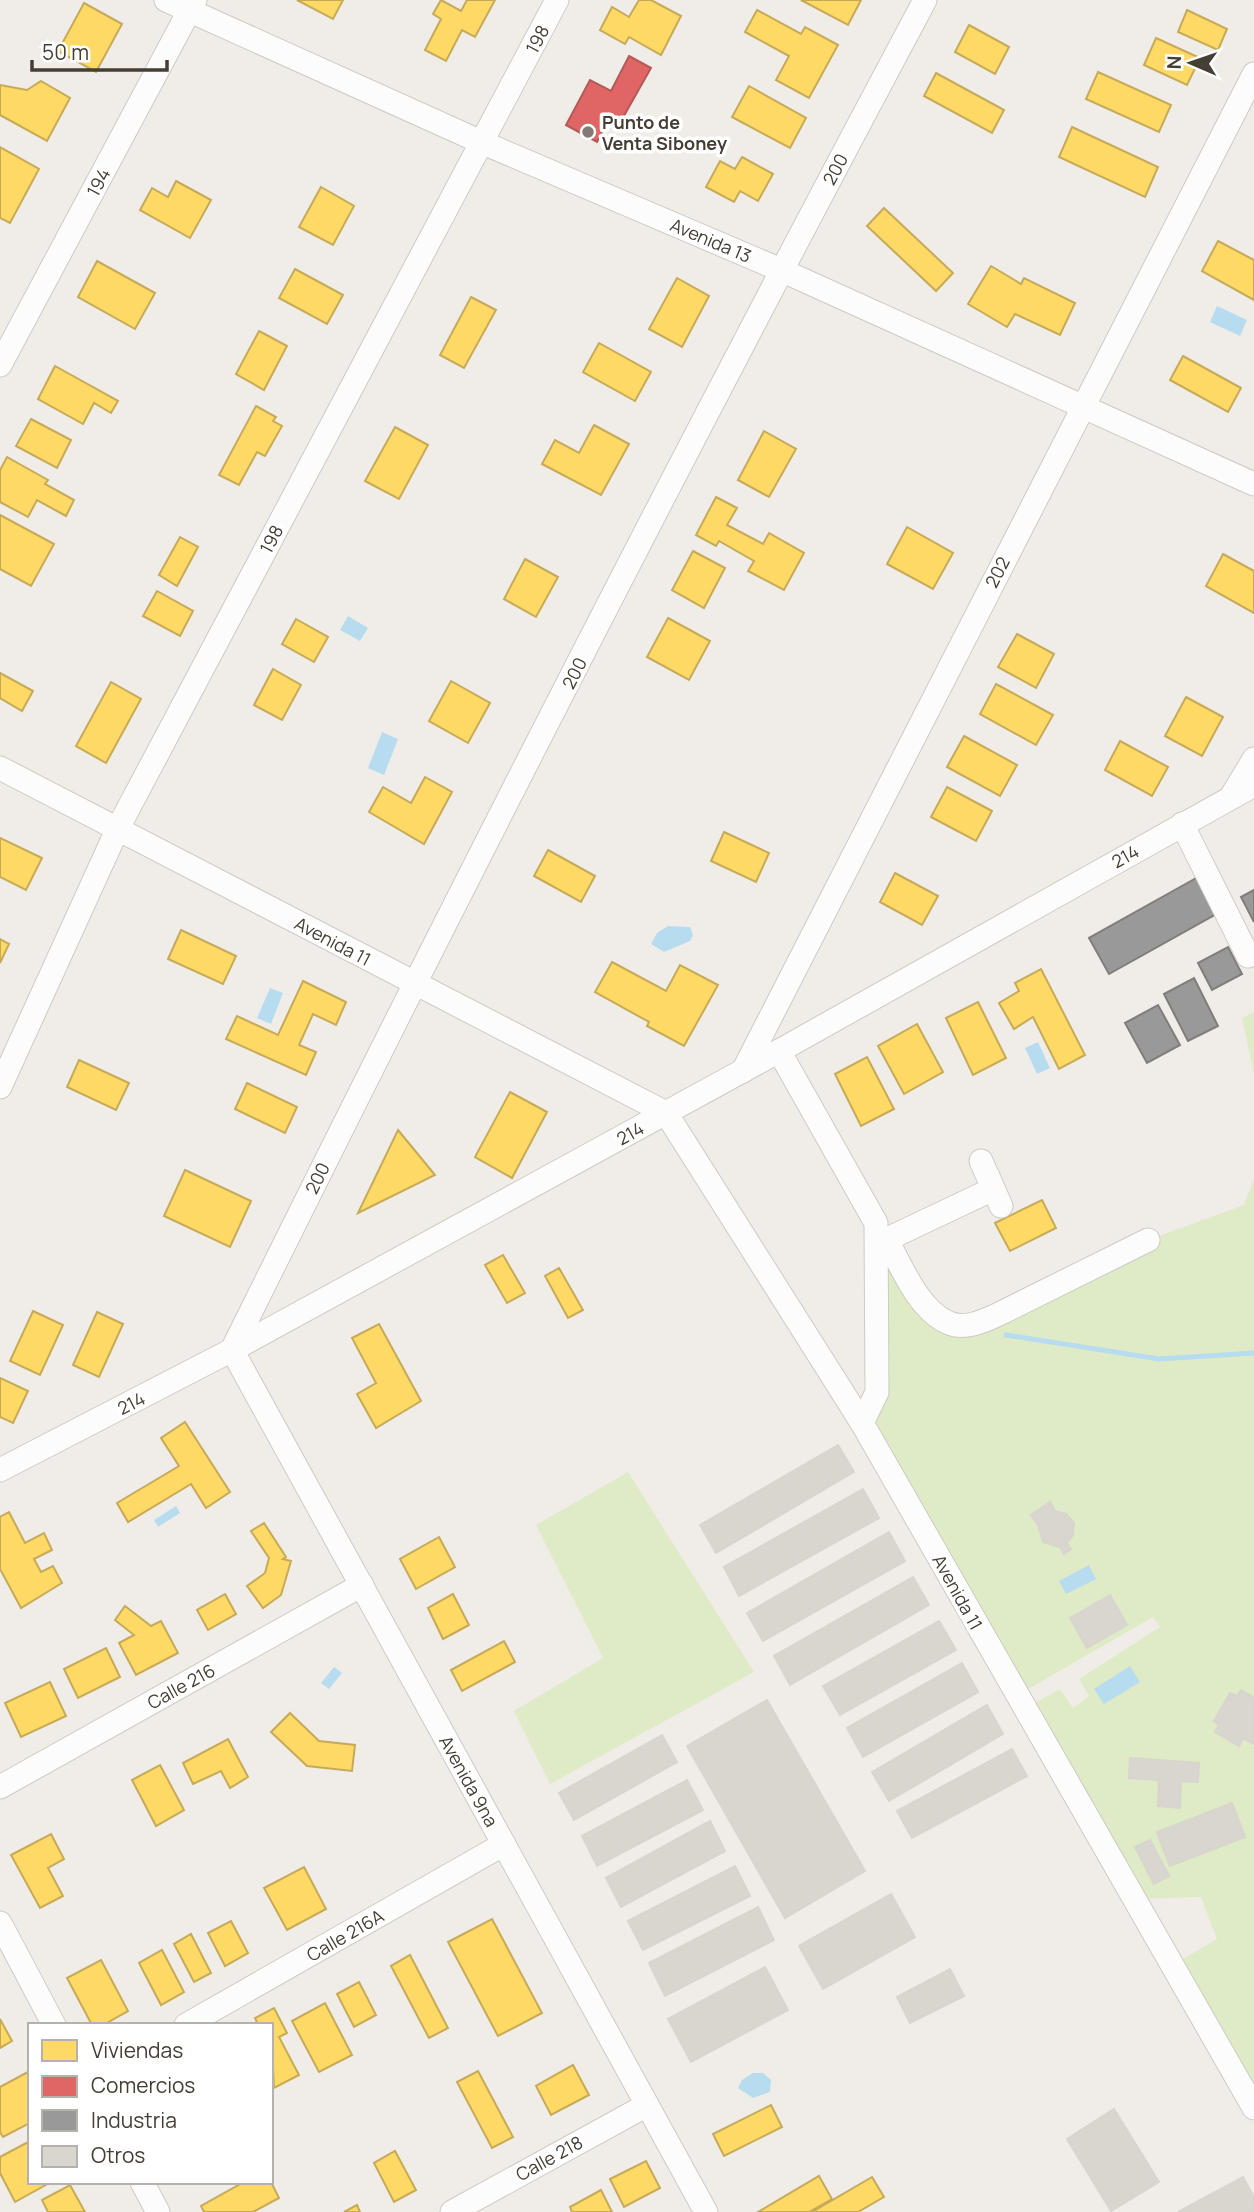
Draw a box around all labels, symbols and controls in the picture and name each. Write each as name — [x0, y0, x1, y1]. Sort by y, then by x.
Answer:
street label: 198 — [520, 21, 554, 57]
scale bar — [32, 28, 166, 72]
north arrow — [1156, 28, 1226, 98]
text: 50 m — [42, 38, 89, 66]
text: N — [1161, 55, 1187, 70]
place label: Punto de Venta Siboney — [602, 110, 727, 155]
marker: Punto de Venta Siboney — [580, 124, 596, 140]
street label: 200 — [817, 149, 853, 189]
street label: 194 — [81, 164, 115, 200]
street label: Avenida 13 — [667, 212, 755, 268]
street label: 198 — [254, 521, 288, 557]
street label: 202 — [979, 553, 1015, 591]
street label: 200 — [556, 653, 592, 693]
street label: 214 — [1107, 839, 1143, 873]
street label: Avenida 11 — [291, 911, 375, 971]
street label: 214 — [612, 1116, 648, 1150]
street label: 200 — [299, 1158, 335, 1198]
street label: 214 — [113, 1386, 149, 1420]
street label: Avenida 11 — [927, 1550, 989, 1634]
street label: Calle 216 — [143, 1658, 219, 1714]
street label: Avenida 9na — [434, 1731, 504, 1831]
street label: Calle 216A — [302, 1903, 388, 1967]
legend — [28, 2023, 273, 2184]
text: Viviendas — [91, 2036, 183, 2064]
text: Comercios — [91, 2071, 195, 2099]
text: Industria — [91, 2106, 177, 2134]
street label: Calle 218 — [511, 2130, 587, 2186]
text: Otros — [91, 2141, 145, 2169]

